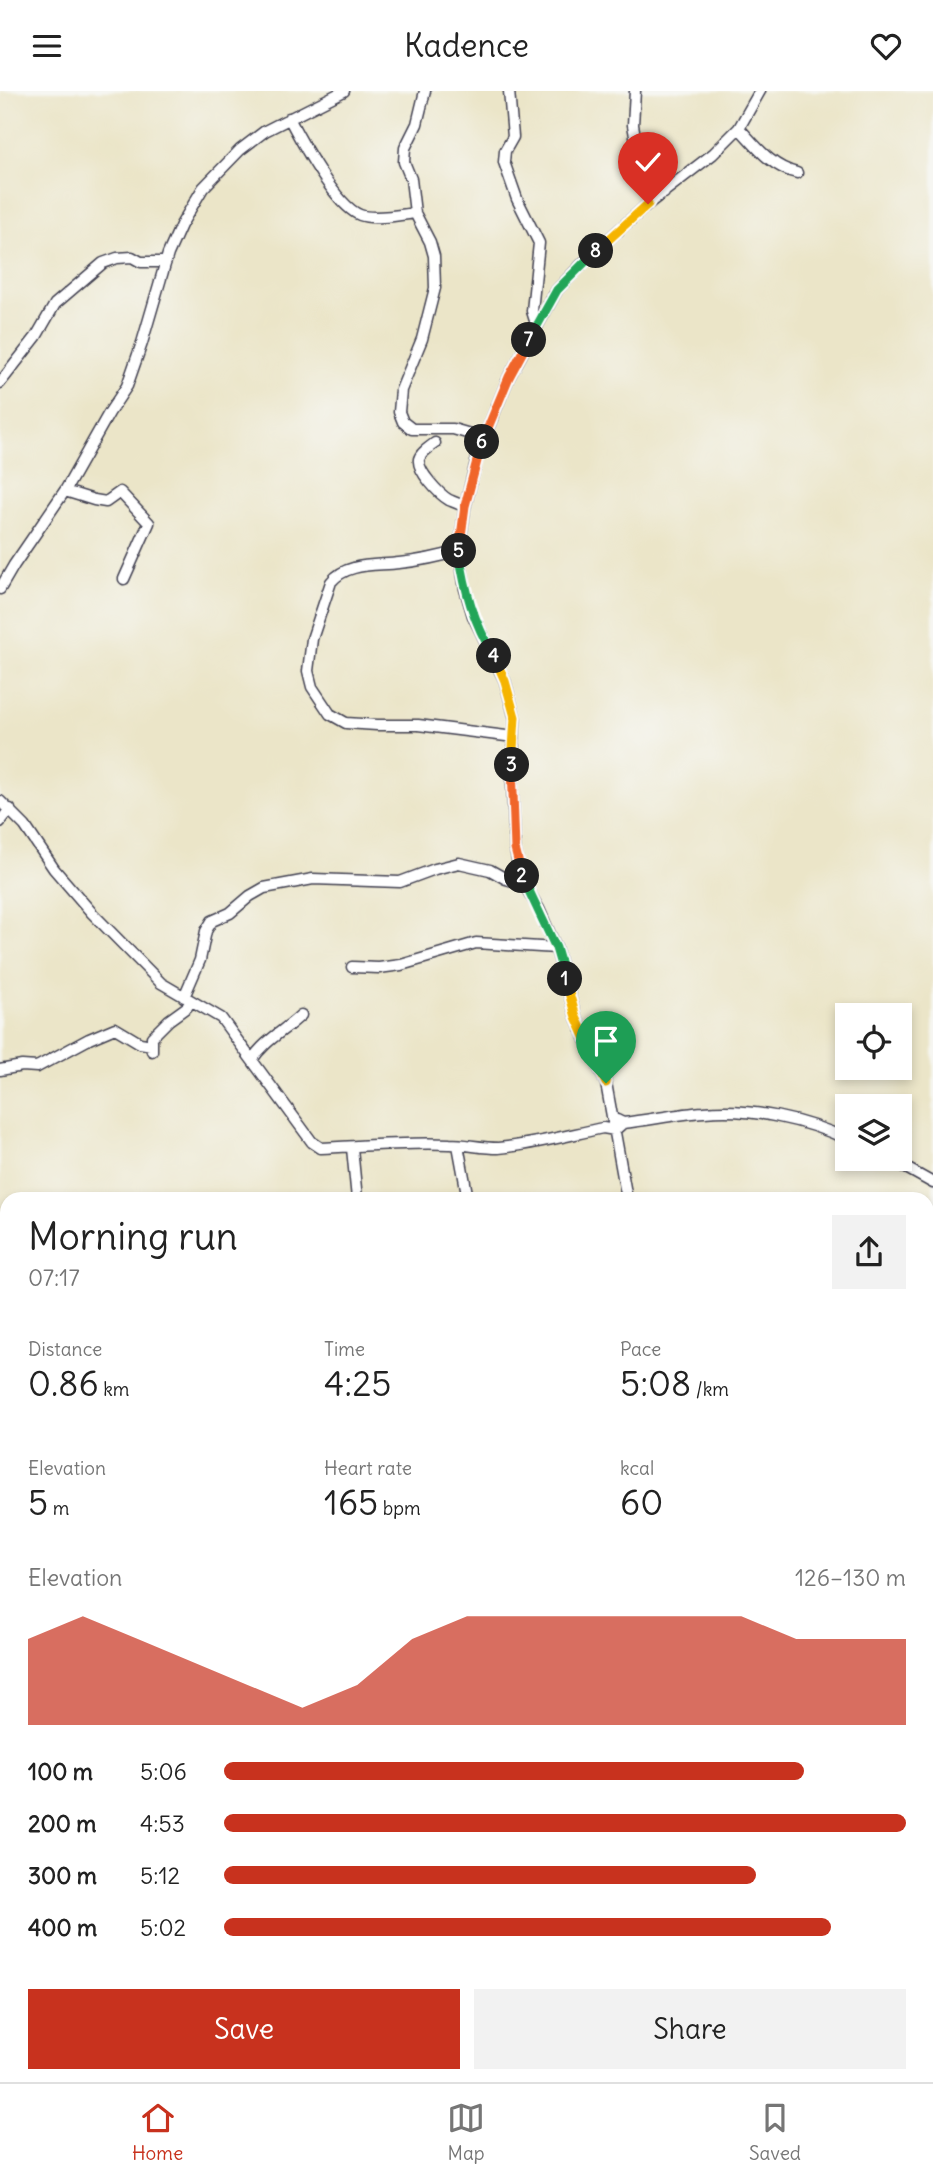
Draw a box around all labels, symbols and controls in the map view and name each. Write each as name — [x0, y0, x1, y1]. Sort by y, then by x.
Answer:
text: Kadence — [404, 25, 529, 66]
icon: menu — [28, 27, 66, 65]
icon: heart — [867, 27, 905, 65]
pin — [618, 132, 678, 204]
icon: check — [629, 143, 667, 181]
pin: 8 — [578, 233, 614, 269]
text: 8 — [590, 238, 601, 262]
pin: 7 — [512, 323, 546, 357]
text: 7 — [524, 327, 533, 351]
pin: 6 — [464, 425, 500, 459]
text: 6 — [476, 429, 487, 453]
pin: 5 — [442, 533, 476, 568]
text: 5 — [453, 538, 464, 562]
pin: 4 — [476, 639, 512, 673]
text: 4 — [488, 643, 499, 667]
pin: 3 — [494, 747, 530, 783]
text: 3 — [506, 752, 517, 776]
pin: 2 — [504, 859, 540, 893]
text: 2 — [516, 863, 527, 887]
pin: 1 — [548, 961, 582, 997]
text: 1 — [561, 966, 568, 990]
map controls — [835, 1003, 912, 1171]
button: locate — [835, 1003, 912, 1080]
pin — [576, 1011, 636, 1083]
icon: arrive — [587, 1022, 625, 1060]
button: layers — [835, 1094, 912, 1171]
text: Morning run — [28, 1213, 238, 1260]
button: share — [832, 1215, 906, 1289]
text: 07:17 — [28, 1263, 80, 1292]
text: Distance — [28, 1337, 102, 1361]
text: Time — [324, 1337, 365, 1361]
text: Pace — [620, 1337, 661, 1361]
text: 0.86 — [28, 1361, 99, 1405]
text: 4:25 — [324, 1361, 391, 1405]
text: 5:08 — [620, 1361, 691, 1405]
text: km — [99, 1377, 130, 1401]
text: /km — [691, 1377, 729, 1401]
text: Elevation — [28, 1456, 106, 1480]
text: Heart rate — [324, 1456, 412, 1480]
text: kcal — [620, 1456, 654, 1480]
text: 5 — [28, 1480, 48, 1524]
text: 165 — [324, 1480, 378, 1524]
text: 60 — [620, 1480, 663, 1524]
text: m — [48, 1496, 69, 1520]
text: bpm — [378, 1496, 421, 1520]
text: Elevation — [28, 1563, 122, 1592]
text: 126–130 m — [795, 1563, 906, 1592]
text: 100 m — [28, 1757, 93, 1786]
text: 5:06 — [140, 1757, 187, 1786]
text: 200 m — [28, 1809, 97, 1838]
text: 4:53 — [140, 1809, 185, 1838]
text: 300 m — [28, 1861, 97, 1890]
text: 5:12 — [140, 1861, 180, 1890]
text: 400 m — [28, 1913, 97, 1942]
text: 5:02 — [140, 1913, 186, 1942]
button: Save — [28, 1989, 460, 2069]
button: Share — [474, 1989, 906, 2069]
tab: Home — [132, 2099, 183, 2165]
tab: Map — [447, 2099, 485, 2165]
tab: Saved — [749, 2099, 801, 2165]

